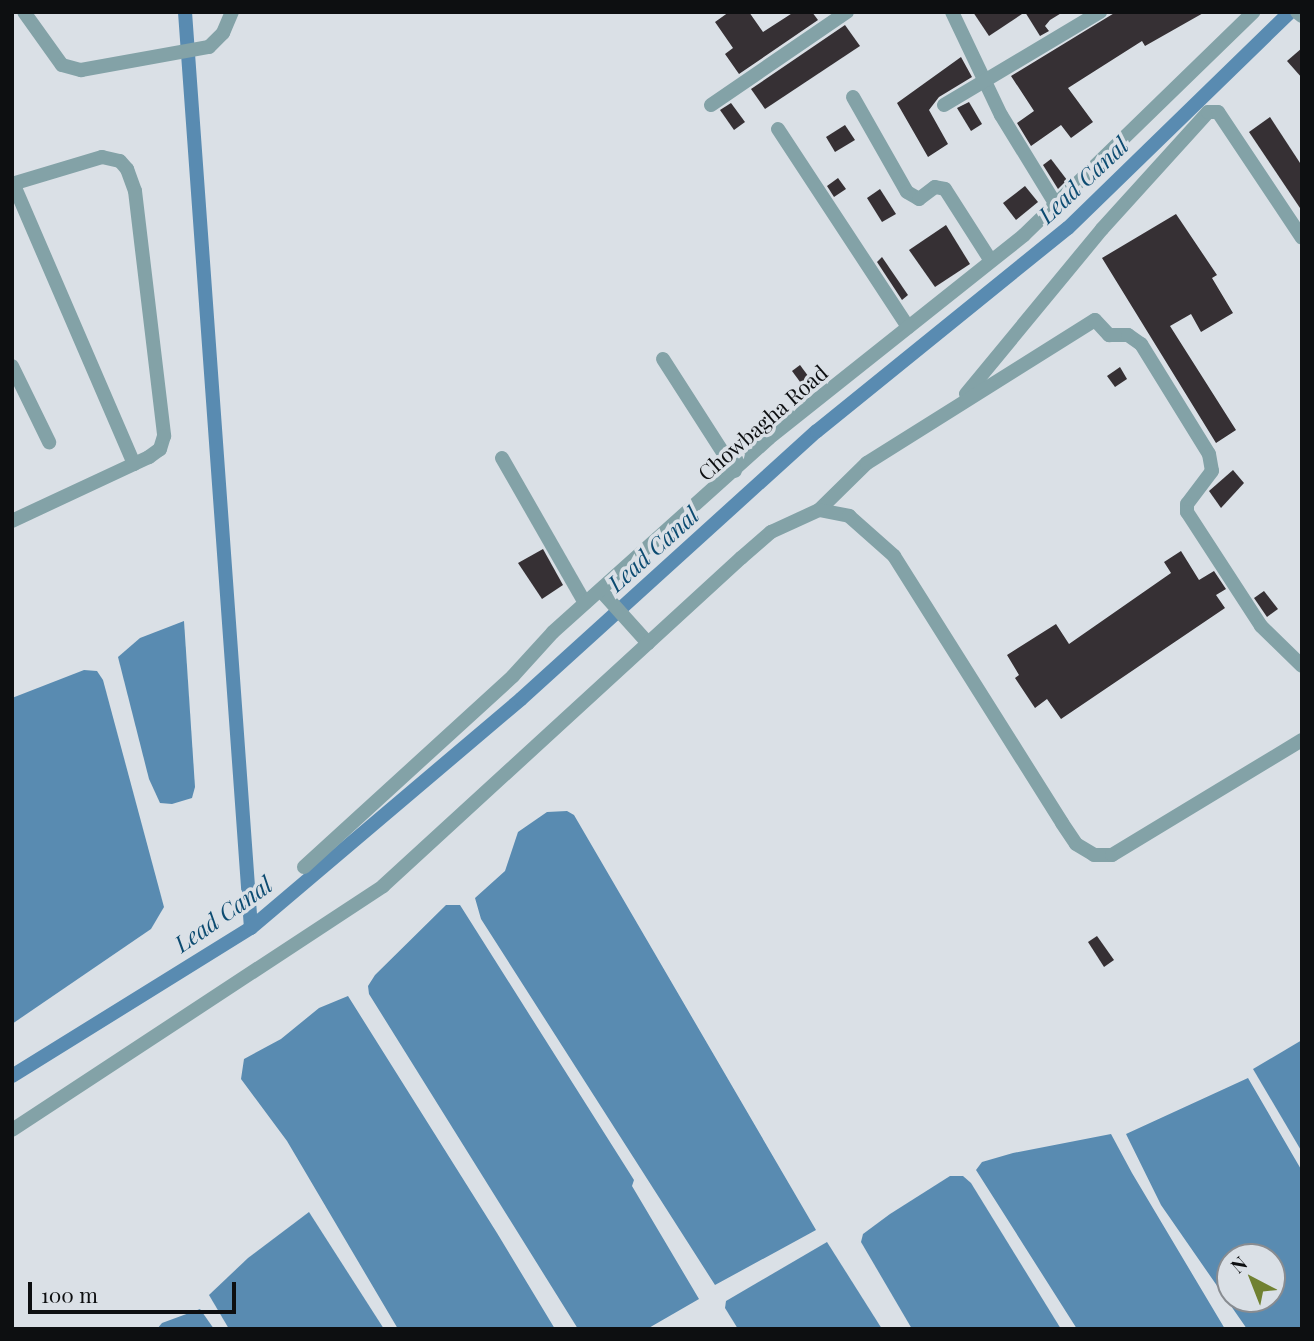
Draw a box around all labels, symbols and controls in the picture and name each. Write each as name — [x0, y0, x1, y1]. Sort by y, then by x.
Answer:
water label: Lead Canal — [1032, 131, 1134, 229]
street label: Chowbagha Road — [692, 359, 832, 485]
water label: Lead Canal — [602, 501, 704, 597]
water label: Lead Canal — [169, 870, 277, 958]
north arrow — [1216, 1243, 1286, 1313]
text: N — [1224, 1250, 1252, 1278]
scale bar — [32, 1268, 240, 1312]
text: 100 m — [41, 1280, 98, 1308]

